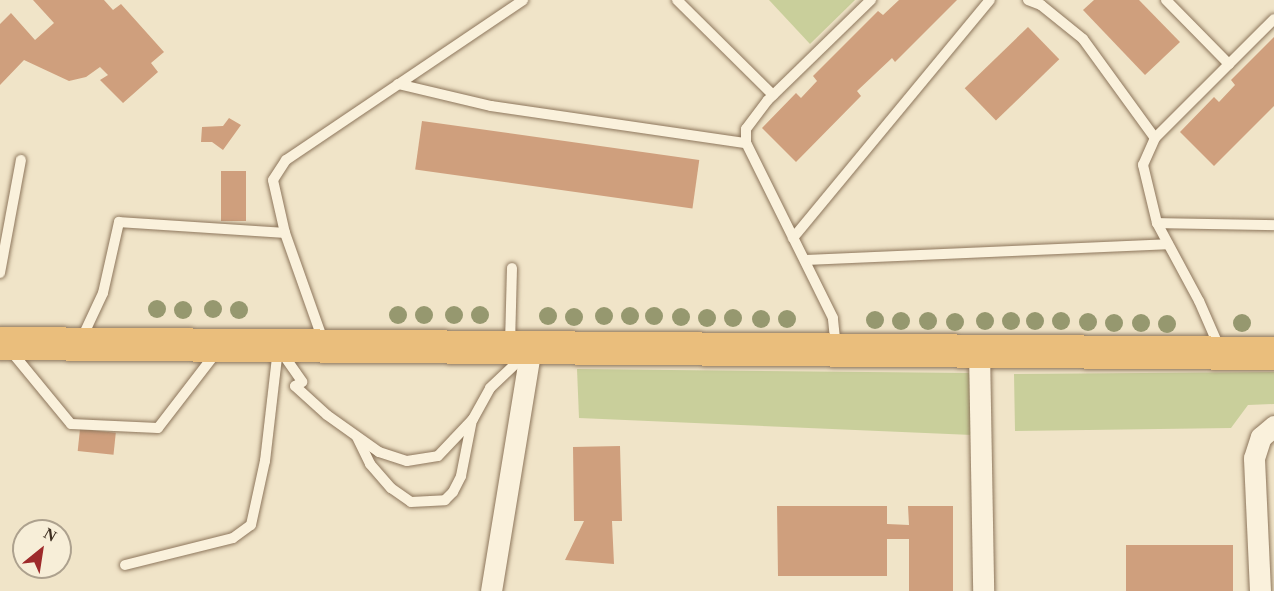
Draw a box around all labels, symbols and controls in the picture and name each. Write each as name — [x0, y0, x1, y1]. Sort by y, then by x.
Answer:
north arrow — [12, 519, 72, 579]
text: N — [41, 524, 60, 545]

